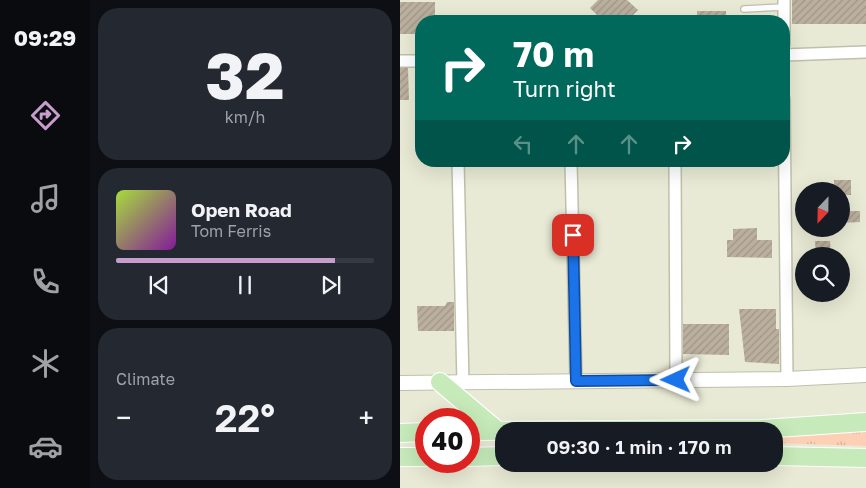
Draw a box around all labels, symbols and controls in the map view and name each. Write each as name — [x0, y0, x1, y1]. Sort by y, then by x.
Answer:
text: 09:29 — [14, 24, 76, 51]
text: 70 m — [513, 33, 594, 75]
text: 32 — [205, 35, 285, 113]
icon: right — [430, 35, 495, 100]
text: Turn right — [513, 75, 616, 102]
icon: directions — [28, 98, 63, 133]
text: km/h — [225, 107, 265, 127]
icon: left — [509, 130, 537, 158]
icon: ahead — [562, 130, 590, 158]
icon: ahead — [615, 130, 643, 158]
icon: right — [668, 130, 696, 158]
icon: music — [28, 181, 63, 216]
north arrow — [795, 182, 850, 238]
map controls — [795, 182, 850, 302]
text: Open Road — [191, 198, 292, 221]
pin — [552, 214, 594, 256]
text: Tom Ferris — [191, 221, 271, 241]
icon: arrive — [559, 221, 587, 249]
button: search — [795, 247, 850, 302]
icon: phone — [28, 264, 63, 299]
icon: previous — [145, 271, 173, 299]
icon: pause — [231, 271, 259, 299]
icon: next — [317, 271, 345, 299]
icon: climate — [28, 346, 63, 381]
position arrow — [649, 353, 701, 405]
text: Climate — [116, 369, 175, 389]
text: 22° — [215, 395, 275, 440]
text: − — [116, 401, 131, 434]
text: + — [359, 401, 374, 434]
speed limit sign: 40 — [415, 408, 480, 473]
icon: car — [28, 429, 63, 464]
text: 09:30 · 1 min · 170 m — [546, 435, 732, 458]

